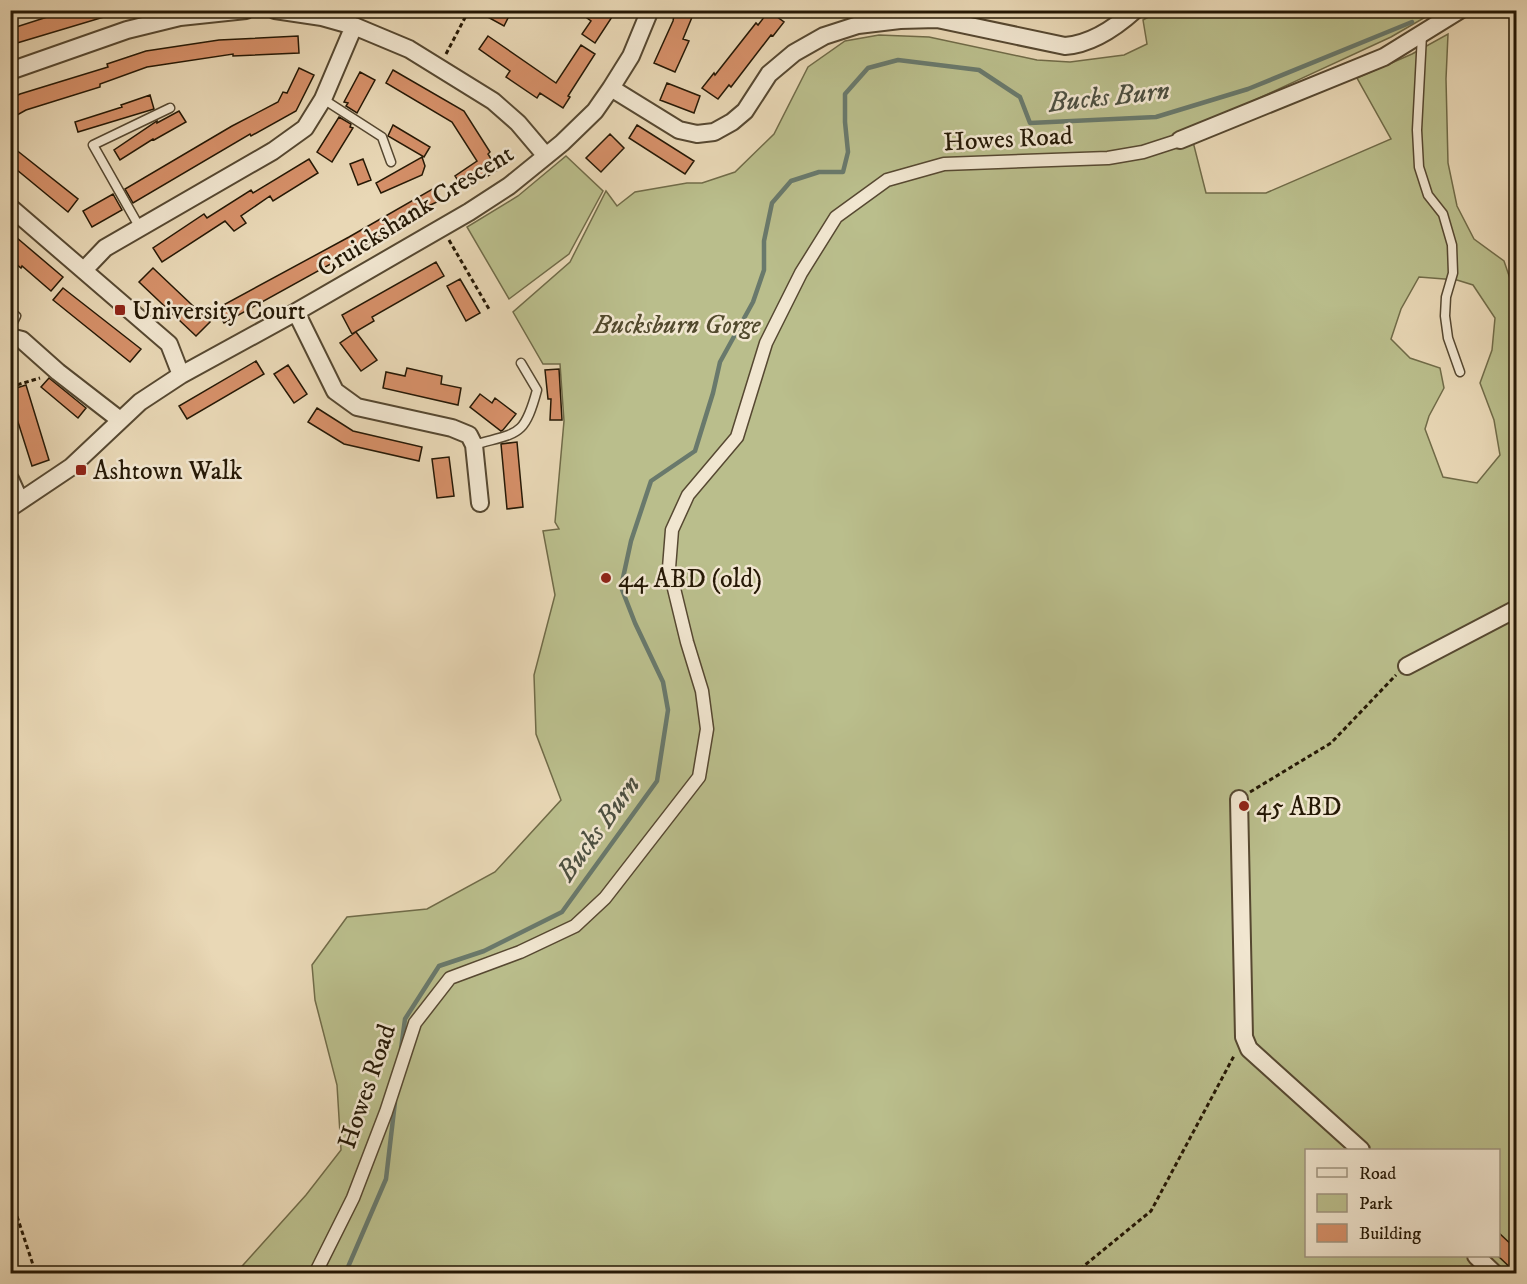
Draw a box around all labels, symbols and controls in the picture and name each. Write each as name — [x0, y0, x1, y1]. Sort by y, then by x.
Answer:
water label: Bucks Burn — [1046, 74, 1172, 120]
street label: Howes Road — [943, 120, 1074, 159]
street label: Cruickshank Crescent — [311, 138, 520, 285]
place label: University Court — [132, 295, 306, 328]
marker: University Court — [113, 303, 127, 317]
park label: Bucksburn Gorge — [593, 309, 762, 342]
place label: Ashtown Walk — [93, 455, 243, 488]
marker: Ashtown Walk — [74, 463, 88, 477]
place label: 44 ABD (old) — [618, 563, 762, 596]
marker: 44 ABD (old) — [599, 571, 613, 585]
water label: Bucks Burn — [549, 769, 649, 889]
place label: 45 ABD — [1256, 791, 1342, 824]
marker: 45 ABD — [1237, 799, 1251, 813]
street label: Howes Road — [331, 1020, 404, 1153]
legend — [1305, 1149, 1500, 1257]
text: Road — [1359, 1163, 1396, 1185]
text: Park — [1359, 1193, 1393, 1215]
text: Building — [1359, 1223, 1421, 1245]

